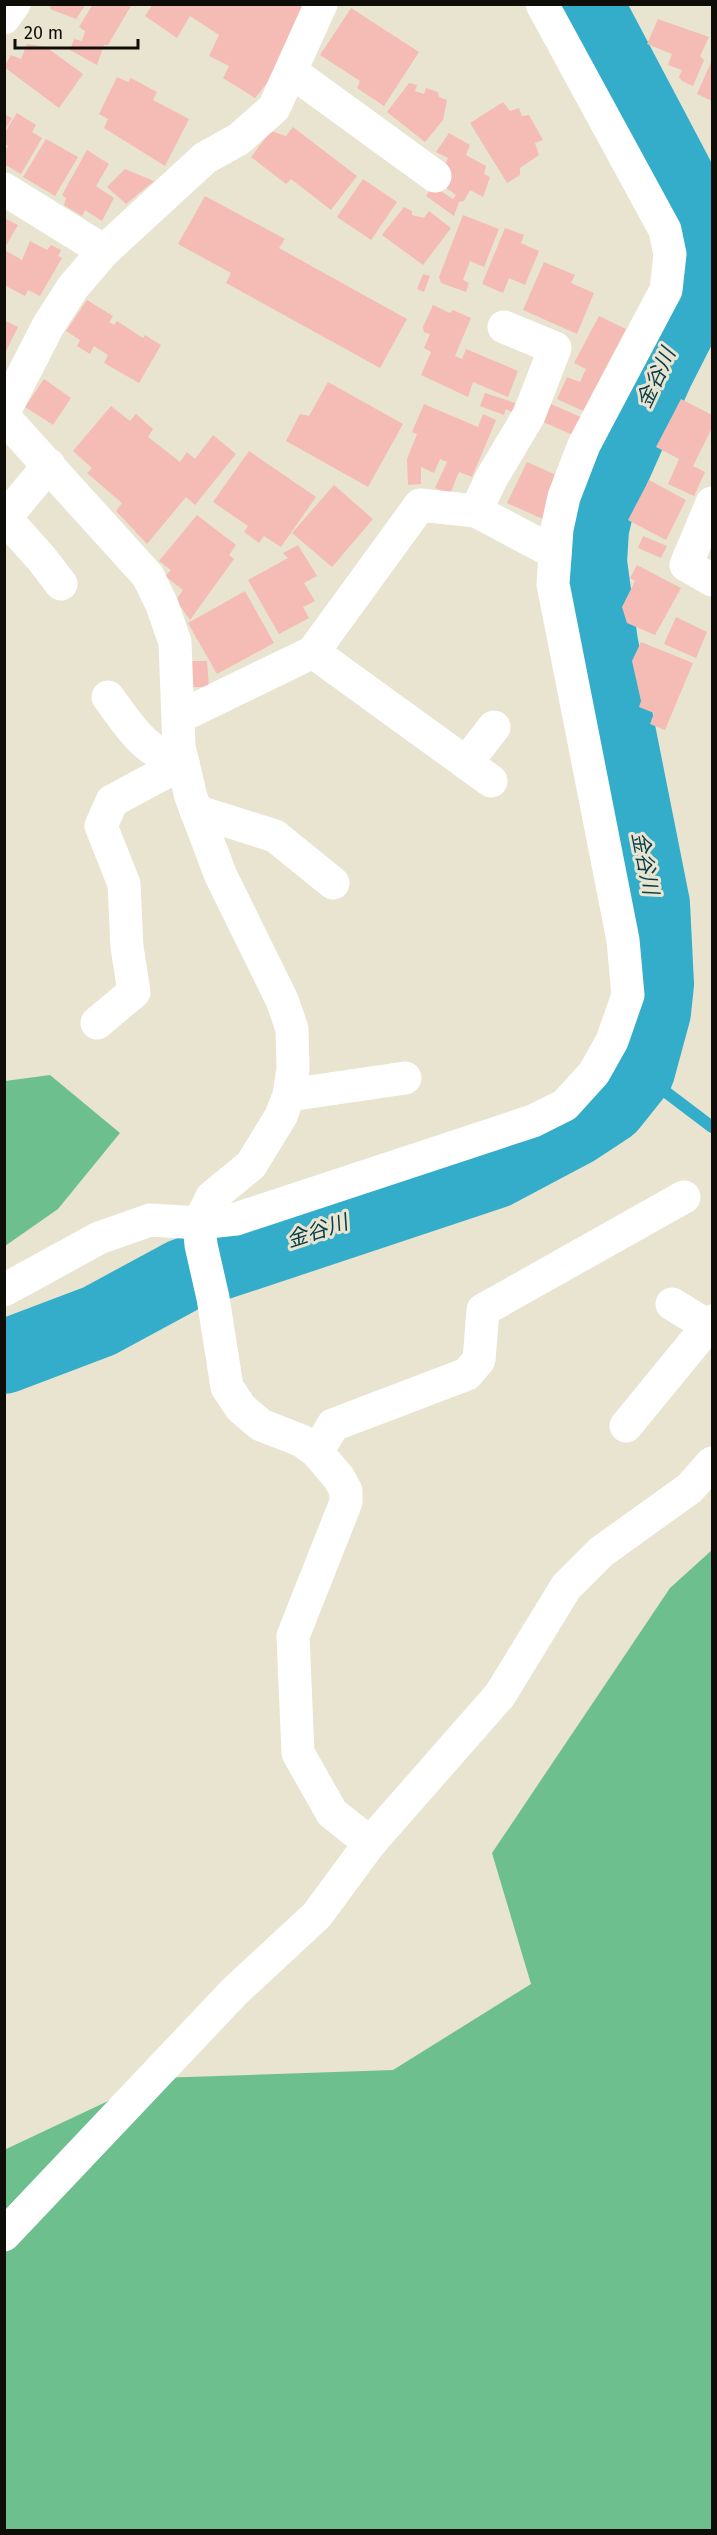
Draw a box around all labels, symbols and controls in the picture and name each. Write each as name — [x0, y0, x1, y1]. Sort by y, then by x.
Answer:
scale bar — [15, 12, 138, 50]
text: 20 m — [24, 22, 63, 44]
water label: 金谷川 — [631, 342, 682, 412]
water label: 金谷川 — [626, 830, 664, 898]
water label: 金谷川 — [283, 1208, 353, 1253]

